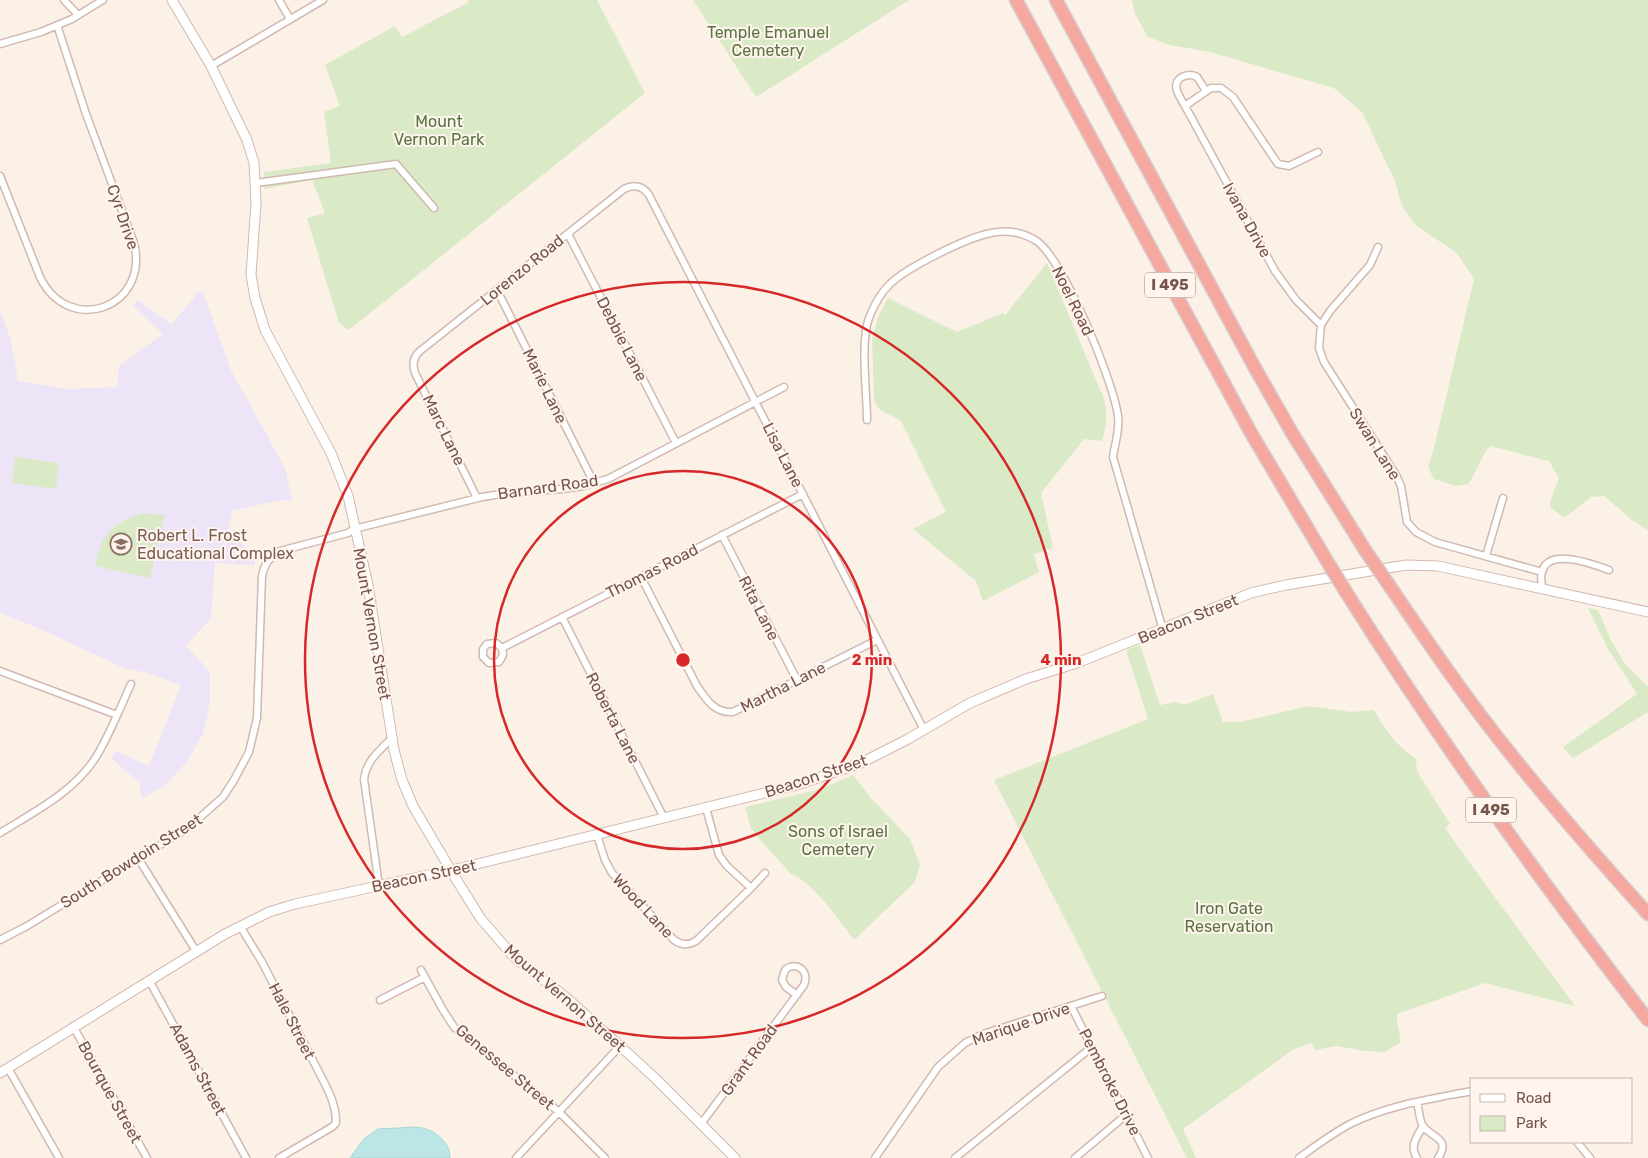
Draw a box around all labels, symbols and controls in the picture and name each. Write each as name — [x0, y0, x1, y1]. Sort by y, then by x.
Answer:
park label: Temple Emanuel Cemetery — [707, 23, 829, 60]
park label: Mount Vernon Park — [394, 112, 485, 149]
street label: Ivana Drive — [1219, 179, 1275, 261]
street label: Cyr Drive — [103, 182, 143, 252]
street label: Lorenzo Road — [477, 231, 567, 309]
street label: Noel Road — [1048, 263, 1098, 339]
road number: I 495 — [1145, 272, 1195, 298]
street label: Debbie Lane — [593, 294, 651, 384]
street label: Marie Lane — [519, 345, 571, 427]
street label: Marc Lane — [419, 391, 469, 469]
street label: Swan Lane — [1345, 404, 1405, 484]
street label: Lisa Lane — [759, 419, 807, 491]
street label: Barnard Road — [496, 471, 600, 503]
place label: Robert L. Frost Educational Complex — [137, 526, 294, 563]
school or university icon: Robert L. Frost Educational Complex — [109, 532, 133, 556]
street label: Thomas Road — [603, 540, 701, 602]
street label: Mount Vernon Street — [349, 546, 395, 702]
street label: Rita Lane — [735, 573, 783, 643]
street label: Beacon Street — [1135, 590, 1241, 648]
centre of rings — [674, 651, 692, 669]
text: 2 min — [852, 651, 892, 669]
text: 4 min — [1040, 651, 1082, 669]
street label: Martha Lane — [737, 657, 829, 717]
street label: Roberta Lane — [582, 669, 644, 767]
street label: Beacon Street — [762, 751, 870, 801]
road number: I 495 — [1466, 798, 1516, 822]
street label: South Bowdoin Street — [57, 810, 205, 912]
park label: Sons of Israel Cemetery — [788, 822, 888, 859]
street label: Beacon Street — [370, 856, 478, 896]
street label: Wood Lane — [609, 870, 678, 942]
park label: Iron Gate Reservation — [1185, 899, 1273, 936]
street label: Mount Vernon Street — [501, 940, 629, 1056]
street label: Hale Street — [265, 980, 319, 1062]
street label: Marique Drive — [970, 998, 1072, 1050]
street label: Adams Street — [166, 1020, 230, 1118]
street label: Genessee Street — [452, 1020, 558, 1114]
street label: Grant Road — [717, 1021, 781, 1099]
street label: Pembroke Drive — [1075, 1025, 1145, 1139]
street label: Bourque Street — [74, 1038, 146, 1146]
legend — [1470, 1078, 1633, 1143]
text: Road — [1516, 1089, 1552, 1107]
text: Park — [1516, 1114, 1547, 1132]

